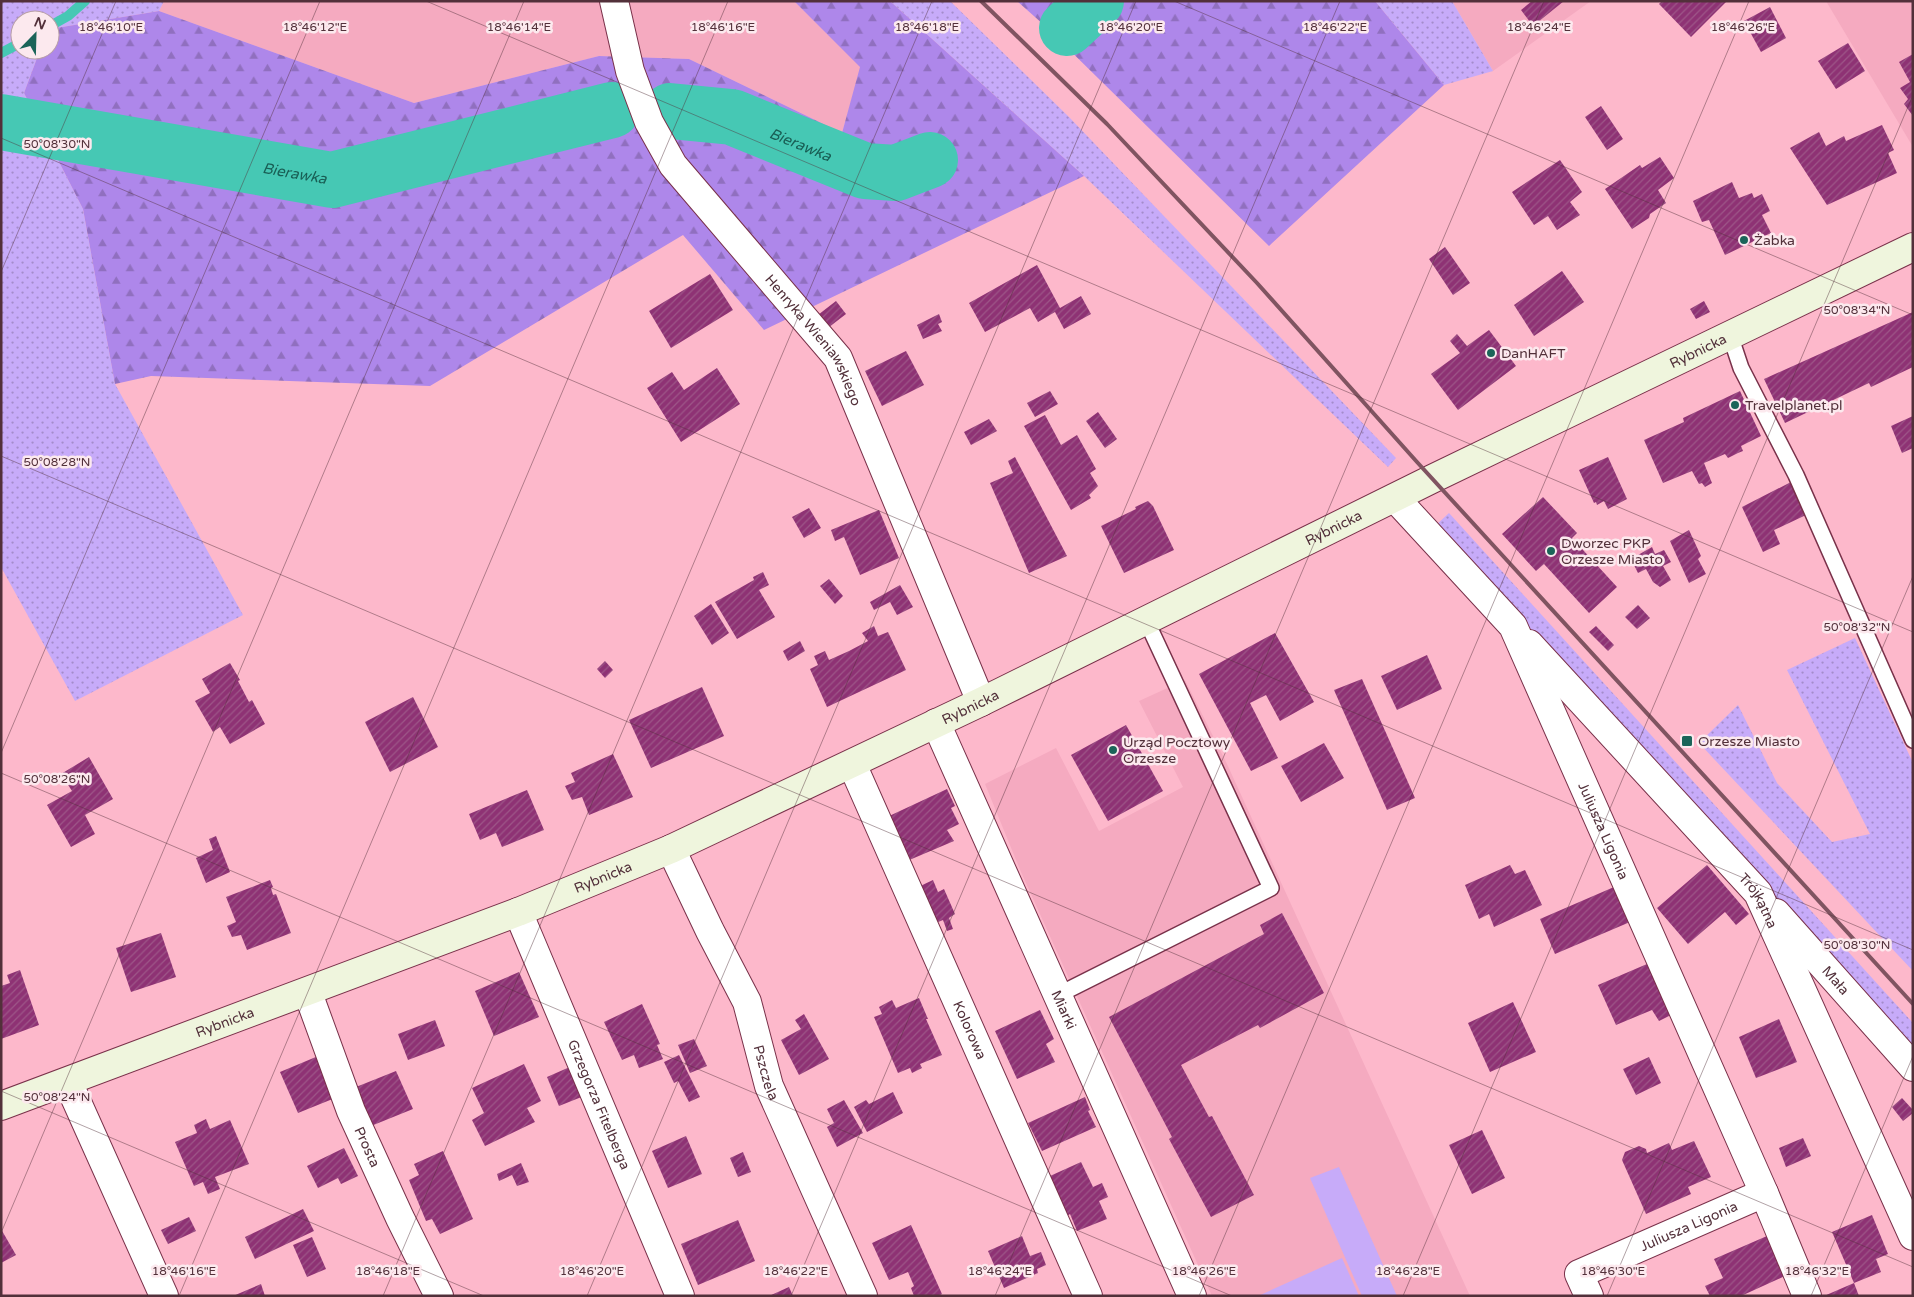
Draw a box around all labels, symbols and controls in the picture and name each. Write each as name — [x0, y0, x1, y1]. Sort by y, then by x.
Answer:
north arrow — [10, 10, 60, 60]
text: N — [31, 13, 48, 34]
text: 18°46'10"E — [79, 20, 144, 34]
text: 18°46'12"E — [283, 20, 348, 34]
text: 18°46'14"E — [487, 20, 552, 34]
text: 18°46'16"E — [691, 20, 756, 34]
text: 18°46'18"E — [895, 20, 960, 34]
text: 18°46'20"E — [1099, 20, 1164, 34]
text: 18°46'22"E — [1303, 20, 1368, 34]
text: 18°46'24"E — [1507, 20, 1572, 34]
text: 18°46'26"E — [1711, 20, 1776, 34]
water label: Bierawka — [767, 124, 834, 165]
text: 50°08'30"N — [24, 137, 91, 151]
water label: Bierawka — [261, 159, 329, 188]
place label: Żabka — [1754, 232, 1795, 249]
marker: Żabka — [1738, 234, 1750, 246]
street label: Henryka Wieniawskiego — [761, 271, 865, 408]
text: 50°08'34"N — [1824, 303, 1891, 317]
street label: Rybnicka — [1667, 330, 1729, 372]
place label: DanHAFT — [1501, 345, 1566, 362]
marker: DanHAFT — [1485, 347, 1497, 359]
place label: Travelplanet.pl — [1745, 397, 1842, 414]
marker: Travelplanet.pl — [1729, 399, 1741, 411]
text: 50°08'28"N — [24, 455, 91, 469]
street label: Rybnicka — [1303, 507, 1365, 549]
place label: Dworzec PKP Orzesze Miasto — [1561, 535, 1663, 568]
marker: Dworzec PKP Orzesze Miasto — [1545, 545, 1557, 557]
text: 50°08'32"N — [1824, 620, 1891, 634]
street label: Rybnicka — [939, 686, 1002, 728]
place label: Orzesze Miasto — [1698, 733, 1800, 750]
place label: Urząd Pocztowy Orzesze — [1123, 734, 1231, 767]
marker: Orzesze Miasto — [1680, 734, 1694, 748]
marker: Urząd Pocztowy Orzesze — [1107, 744, 1119, 756]
text: 50°08'26"N — [24, 772, 91, 786]
street label: Juliusza Ligonia — [1574, 780, 1632, 882]
street label: Rybnicka — [572, 858, 635, 897]
street label: Trójkątna — [1735, 870, 1781, 931]
text: 50°08'30"N — [1824, 938, 1891, 952]
street label: Mała — [1818, 963, 1853, 999]
street label: Miarki — [1047, 988, 1080, 1032]
street label: Kolorowa — [949, 998, 990, 1062]
street label: Rybnicka — [193, 1004, 257, 1041]
street label: Grzegorza Fitelberga — [564, 1037, 634, 1172]
street label: Pszczela — [750, 1043, 782, 1103]
text: 50°08'24"N — [24, 1090, 91, 1104]
street label: Prosta — [350, 1124, 384, 1170]
street label: Juliusza Ligonia — [1638, 1198, 1740, 1255]
text: 18°46'16"E — [152, 1264, 217, 1278]
text: 18°46'18"E — [356, 1264, 421, 1278]
text: 18°46'20"E — [560, 1264, 625, 1278]
text: 18°46'22"E — [764, 1264, 829, 1278]
text: 18°46'24"E — [968, 1264, 1033, 1278]
text: 18°46'26"E — [1172, 1264, 1237, 1278]
text: 18°46'28"E — [1376, 1264, 1441, 1278]
text: 18°46'30"E — [1581, 1264, 1646, 1278]
text: 18°46'32"E — [1785, 1264, 1850, 1278]

